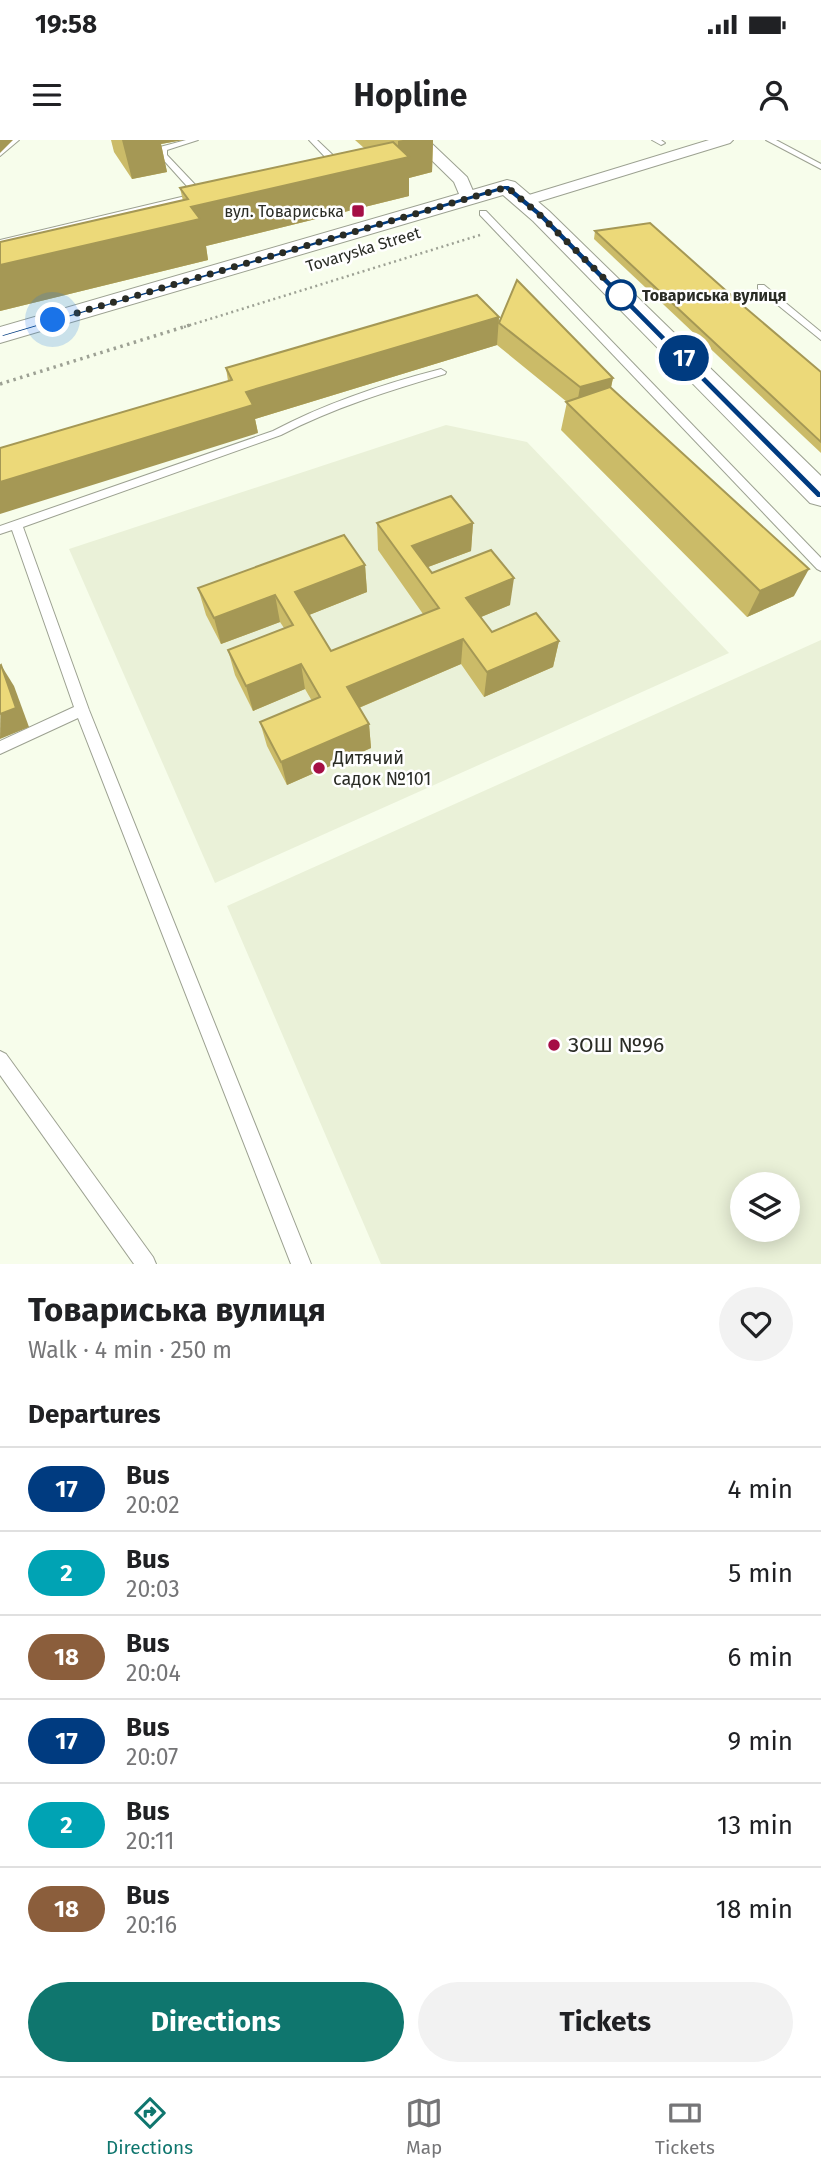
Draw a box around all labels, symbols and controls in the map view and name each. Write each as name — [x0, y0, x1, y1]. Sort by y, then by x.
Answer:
text: 19:58 — [35, 9, 97, 40]
icon: menu — [28, 76, 66, 114]
text: Hopline — [354, 76, 467, 114]
icon: person — [755, 76, 793, 114]
place label: вул. Товариська — [224, 202, 344, 221]
marker: вул. Товариська — [350, 203, 366, 219]
street label: Tovaryska Street — [304, 223, 423, 276]
marker: Товариська вулиця — [606, 280, 636, 310]
place label: Товариська вулиця — [642, 286, 786, 305]
your location — [35, 302, 70, 337]
line badge: 17 — [652, 335, 716, 381]
text: 17 — [673, 344, 695, 372]
place label: Дитячий садок №101 — [332, 747, 431, 790]
marker: Дитячий садок №101 — [311, 760, 327, 776]
place label: ЗОШ №96 — [568, 1032, 664, 1058]
marker: ЗОШ №96 — [546, 1037, 562, 1053]
map controls — [730, 1172, 800, 1242]
button: layers — [730, 1172, 800, 1242]
button: heart — [719, 1287, 793, 1361]
text: Товариська вулиця — [28, 1290, 326, 1330]
text: Walk · 4 min · 250 m — [28, 1336, 232, 1364]
text: Departures — [28, 1399, 161, 1430]
text: Bus — [126, 1460, 169, 1491]
text: 4 min — [727, 1474, 793, 1505]
text: 17 — [55, 1475, 78, 1503]
text: 20:02 — [126, 1491, 180, 1519]
text: Bus — [126, 1544, 169, 1575]
text: 5 min — [728, 1558, 793, 1589]
text: 2 — [60, 1559, 73, 1587]
text: 20:03 — [126, 1575, 180, 1603]
text: Bus — [126, 1628, 169, 1659]
text: 6 min — [727, 1642, 793, 1673]
text: 18 — [54, 1643, 79, 1671]
text: 20:04 — [126, 1659, 181, 1687]
text: Bus — [126, 1712, 169, 1743]
text: 9 min — [728, 1726, 793, 1757]
text: 17 — [55, 1727, 78, 1755]
text: 20:07 — [126, 1743, 178, 1771]
text: Bus — [126, 1796, 169, 1827]
text: 13 min — [717, 1810, 793, 1841]
text: 2 — [60, 1811, 73, 1839]
text: 20:11 — [126, 1827, 174, 1855]
text: Bus — [126, 1880, 169, 1911]
text: 18 min — [716, 1894, 793, 1925]
text: 18 — [54, 1895, 79, 1923]
text: 20:16 — [126, 1911, 177, 1939]
button: Directions — [28, 1982, 404, 2062]
button: Tickets — [418, 1982, 793, 2062]
tab: Directions — [106, 2094, 193, 2159]
tab: Map — [405, 2094, 443, 2159]
tab: Tickets — [655, 2094, 715, 2159]

